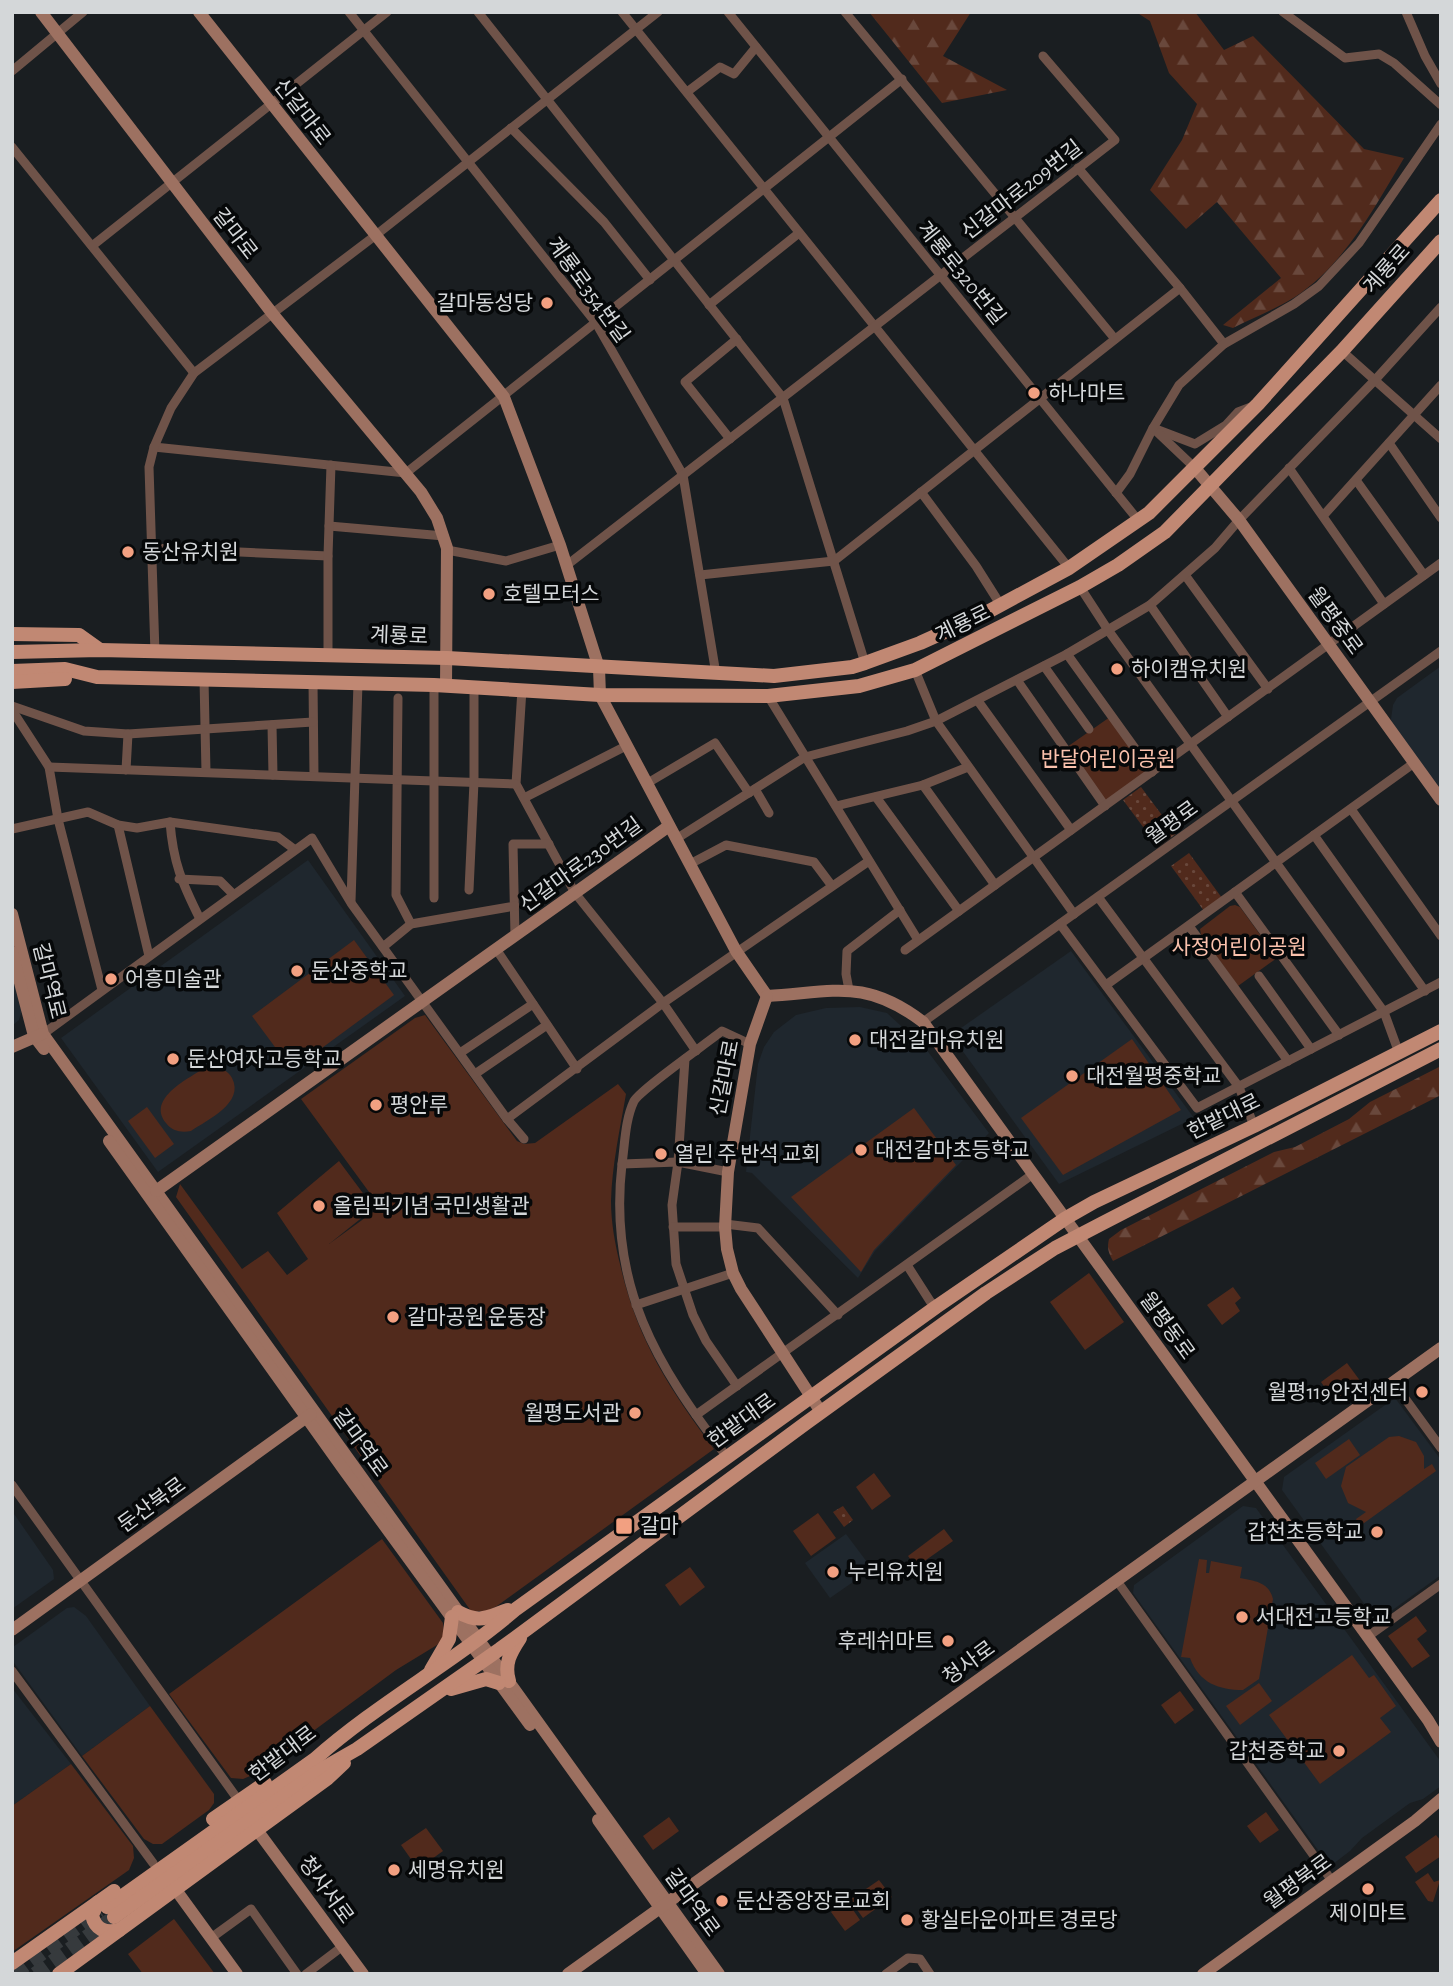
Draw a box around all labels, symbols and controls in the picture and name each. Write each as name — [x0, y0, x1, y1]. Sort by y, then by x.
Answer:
street label: 신갈마로 — [270, 74, 335, 149]
street label: 신갈마로209번길 — [957, 136, 1086, 243]
street label: 갈마로 — [209, 204, 262, 263]
street label: 계룡로320번길 — [913, 217, 1010, 329]
street label: 계룡로354번길 — [543, 233, 634, 346]
street label: 계룡로 — [1360, 240, 1414, 298]
place label: 갈마동성당 — [436, 292, 533, 314]
marker: 갈마동성당 — [539, 295, 555, 311]
place label: 하나마트 — [1048, 382, 1125, 404]
marker: 하나마트 — [1026, 385, 1042, 401]
place label: 동산유치원 — [142, 541, 239, 563]
marker: 동산유치원 — [120, 544, 136, 560]
place label: 호텔모터스 — [503, 583, 600, 605]
street label: 월평중로 — [1304, 583, 1367, 658]
marker: 호텔모터스 — [481, 586, 497, 602]
street label: 계룡로 — [932, 602, 994, 646]
street label: 계룡로 — [370, 624, 428, 648]
place label: 하이캠유치원 — [1131, 658, 1247, 680]
marker: 하이캠유치원 — [1109, 661, 1125, 677]
park label: 반달어린이공원 — [1040, 748, 1176, 770]
street label: 월평로 — [1142, 797, 1202, 849]
street label: 신갈마로230번길 — [515, 813, 646, 916]
park label: 사정어린이공원 — [1171, 936, 1307, 958]
street label: 갈마역로 — [29, 941, 70, 1021]
place label: 둔산중학교 — [311, 960, 408, 982]
marker: 둔산중학교 — [289, 963, 305, 979]
place label: 어흥미술관 — [125, 968, 222, 990]
marker: 어흥미술관 — [103, 971, 119, 987]
place label: 대전갈마유치원 — [869, 1029, 1004, 1051]
marker: 대전갈마유치원 — [847, 1032, 863, 1048]
street label: 신갈마로 — [706, 1038, 743, 1118]
place label: 둔산여자고등학교 — [187, 1048, 342, 1070]
marker: 둔산여자고등학교 — [165, 1051, 181, 1067]
place label: 대전월평중학교 — [1086, 1065, 1221, 1087]
marker: 대전월평중학교 — [1064, 1068, 1080, 1084]
street label: 한밭대로 — [1184, 1090, 1263, 1143]
place label: 평안루 — [390, 1094, 448, 1116]
marker: 평안루 — [368, 1097, 384, 1113]
place label: 대전갈마초등학교 — [875, 1139, 1030, 1161]
marker: 대전갈마초등학교 — [853, 1142, 869, 1158]
place label: 열린 주 반석 교회 — [675, 1143, 821, 1165]
marker: 열린 주 반석 교회 — [653, 1146, 669, 1162]
place label: 올림픽기념 국민생활관 — [333, 1195, 530, 1217]
marker: 올림픽기념 국민생활관 — [311, 1198, 327, 1214]
street label: 월평동로 — [1136, 1288, 1199, 1363]
place label: 갈마공원 운동장 — [407, 1306, 546, 1328]
marker: 갈마공원 운동장 — [385, 1309, 401, 1325]
place label: 월평119안전센터 — [1268, 1381, 1408, 1403]
marker: 월평119안전센터 — [1414, 1384, 1430, 1400]
street label: 한밭대로 — [704, 1389, 779, 1452]
place label: 월평도서관 — [524, 1402, 621, 1424]
street label: 갈마역로 — [329, 1405, 392, 1480]
marker: 월평도서관 — [627, 1405, 643, 1421]
street label: 둔산북로 — [114, 1473, 189, 1536]
place label: 갈마 — [640, 1515, 679, 1537]
marker: 갈마 — [614, 1516, 634, 1536]
place label: 갑천초등학교 — [1247, 1521, 1363, 1543]
marker: 갑천초등학교 — [1369, 1524, 1385, 1540]
place label: 누리유치원 — [847, 1561, 944, 1583]
marker: 누리유치원 — [825, 1564, 841, 1580]
place label: 서대전고등학교 — [1256, 1606, 1391, 1628]
marker: 서대전고등학교 — [1234, 1609, 1250, 1625]
place label: 후레쉬마트 — [837, 1630, 934, 1652]
marker: 후레쉬마트 — [940, 1633, 956, 1649]
street label: 청사로 — [939, 1637, 999, 1689]
street label: 한밭대로 — [245, 1722, 320, 1786]
place label: 갑천중학교 — [1228, 1740, 1325, 1762]
marker: 갑천중학교 — [1331, 1743, 1347, 1759]
street label: 월평북로 — [1260, 1850, 1335, 1913]
street label: 청사서로 — [295, 1852, 358, 1927]
place label: 세명유치원 — [408, 1859, 505, 1881]
marker: 세명유치원 — [386, 1862, 402, 1878]
street label: 갈마역로 — [661, 1865, 724, 1940]
marker: 제이마트 — [1360, 1881, 1376, 1897]
place label: 둔산중앙장로교회 — [736, 1890, 891, 1912]
marker: 둔산중앙장로교회 — [714, 1893, 730, 1909]
place label: 제이마트 — [1329, 1902, 1407, 1924]
place label: 황실타운아파트 경로당 — [921, 1909, 1118, 1931]
marker: 황실타운아파트 경로당 — [899, 1912, 915, 1928]

